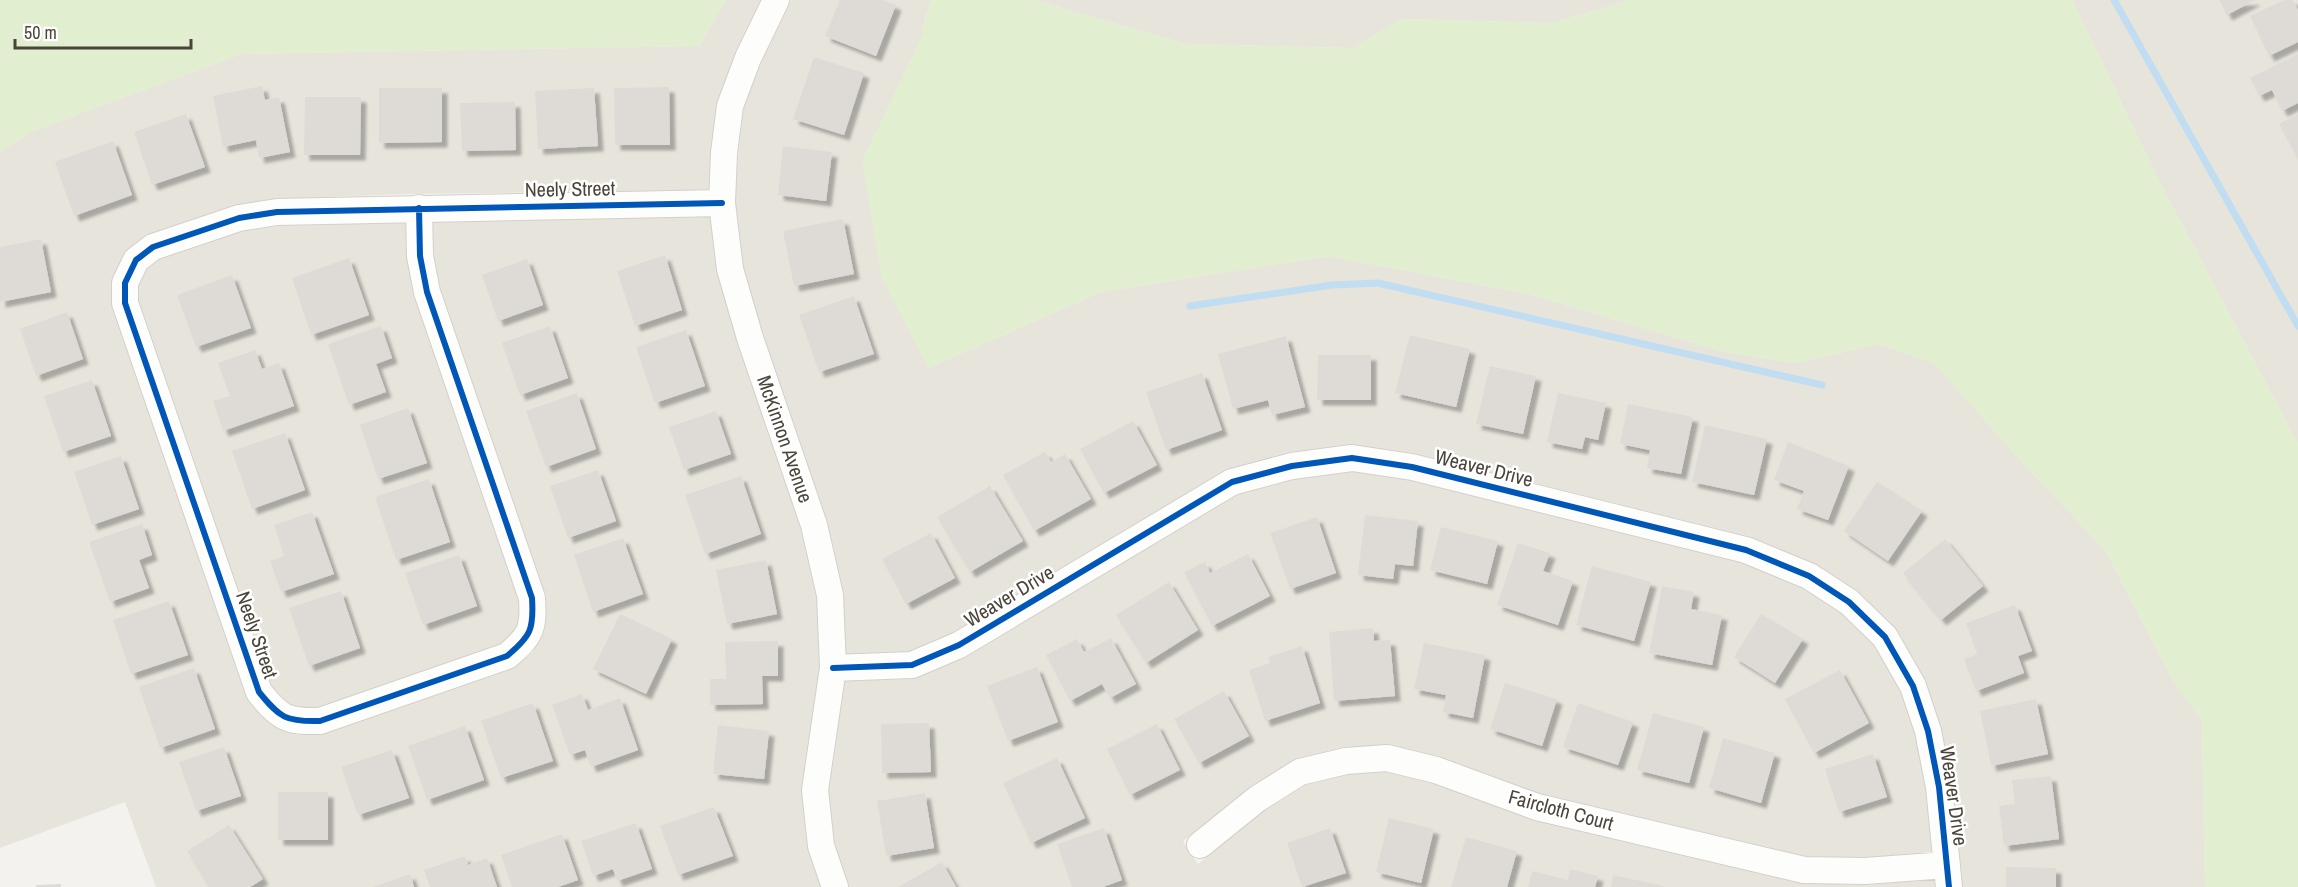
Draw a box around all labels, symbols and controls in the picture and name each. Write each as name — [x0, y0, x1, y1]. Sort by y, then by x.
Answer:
scale bar — [15, 12, 190, 50]
text: 50 m — [24, 20, 57, 45]
street label: Neely Street — [525, 174, 616, 203]
street label: McKinnon Avenue — [751, 372, 820, 506]
street label: Weaver Drive — [1432, 442, 1536, 493]
street label: Weaver Drive — [959, 558, 1059, 633]
street label: Neely Street — [230, 588, 285, 682]
street label: Weaver Drive — [1934, 745, 1975, 847]
street label: Faircloth Court — [1506, 783, 1617, 837]

